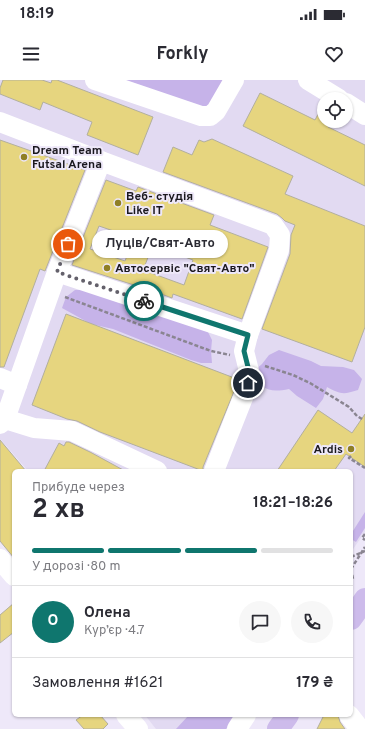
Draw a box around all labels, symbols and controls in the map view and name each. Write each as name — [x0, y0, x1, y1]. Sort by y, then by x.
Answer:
text: 18:19 — [20, 5, 54, 24]
icon: menu — [20, 43, 42, 65]
text: Forkly — [157, 43, 208, 66]
icon: heart — [323, 43, 345, 65]
map controls — [317, 92, 353, 128]
button: locate — [317, 92, 353, 128]
place label: Dream Team Futsal Arena — [32, 143, 102, 173]
marker: Dream Team Futsal Arena — [19, 152, 29, 162]
place label: Веб- студія Like IT — [126, 189, 193, 219]
marker: Веб- студія Like IT — [113, 198, 123, 208]
pin — [51, 227, 85, 261]
callout: Луців/Свят-Авто — [92, 230, 228, 258]
icon: bag — [57, 233, 79, 255]
text: Луців/Свят-Авто — [105, 236, 215, 252]
place label: Автосервіс "Свят-Авто" — [115, 261, 255, 277]
marker: Автосервіс "Свят-Авто" — [102, 263, 112, 273]
courier — [124, 281, 164, 321]
icon: bike — [133, 290, 155, 312]
pin — [231, 366, 265, 400]
icon: home — [237, 372, 259, 394]
place label: Ardis — [313, 442, 343, 458]
marker: Ardis — [346, 444, 356, 454]
text: Прибуде через — [32, 480, 125, 496]
text: 2 хв — [32, 494, 85, 527]
text: 18:21–18:26 — [253, 494, 333, 513]
text: У дорозі · 80 m — [32, 559, 120, 575]
button: chat — [239, 601, 281, 643]
button: phone — [291, 601, 333, 643]
text: Олена — [84, 604, 131, 623]
text: О — [48, 612, 58, 631]
text: Кур’єр · 4.7 — [84, 623, 145, 639]
text: Замовлення #1621 — [32, 674, 163, 693]
text: 179 ₴ — [296, 674, 333, 693]

